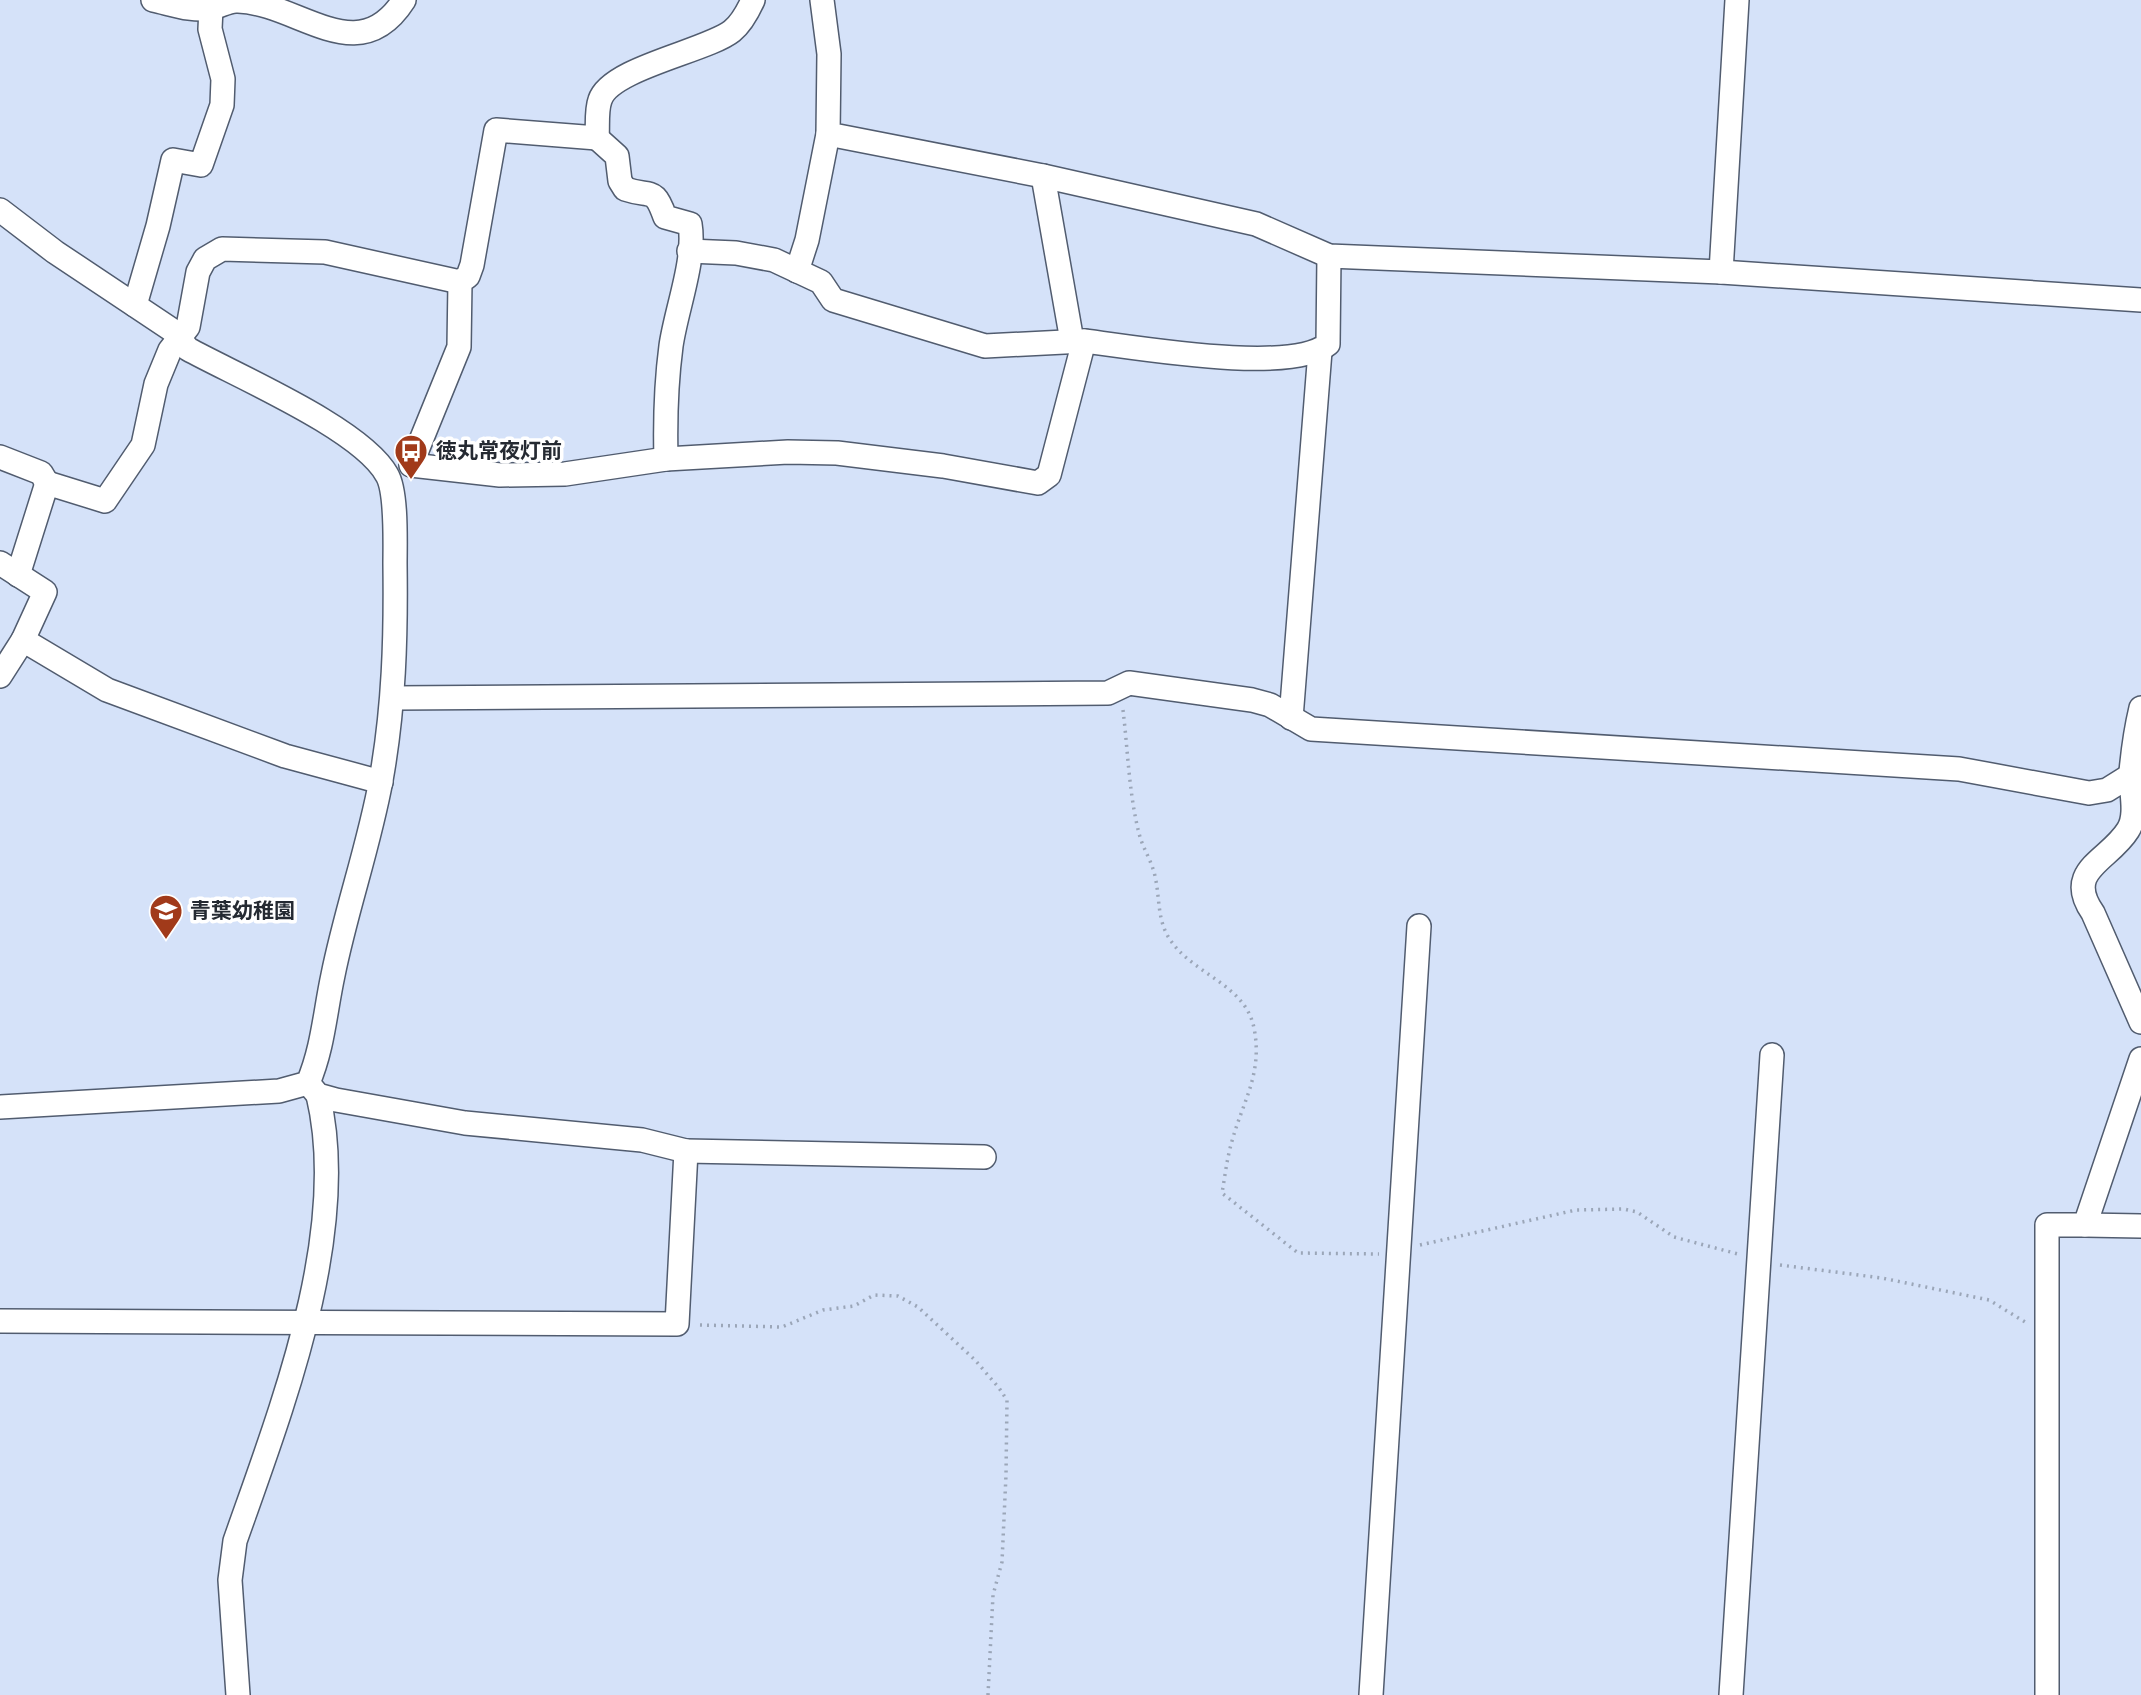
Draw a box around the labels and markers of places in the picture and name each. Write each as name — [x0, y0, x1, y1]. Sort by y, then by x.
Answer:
bus stop icon: 徳丸常夜灯前 — [392, 432, 430, 481]
place label: 徳丸常夜灯前 — [436, 438, 562, 464]
school or university icon: 青葉幼稚園 — [147, 892, 185, 941]
place label: 青葉幼稚園 — [190, 898, 295, 924]

